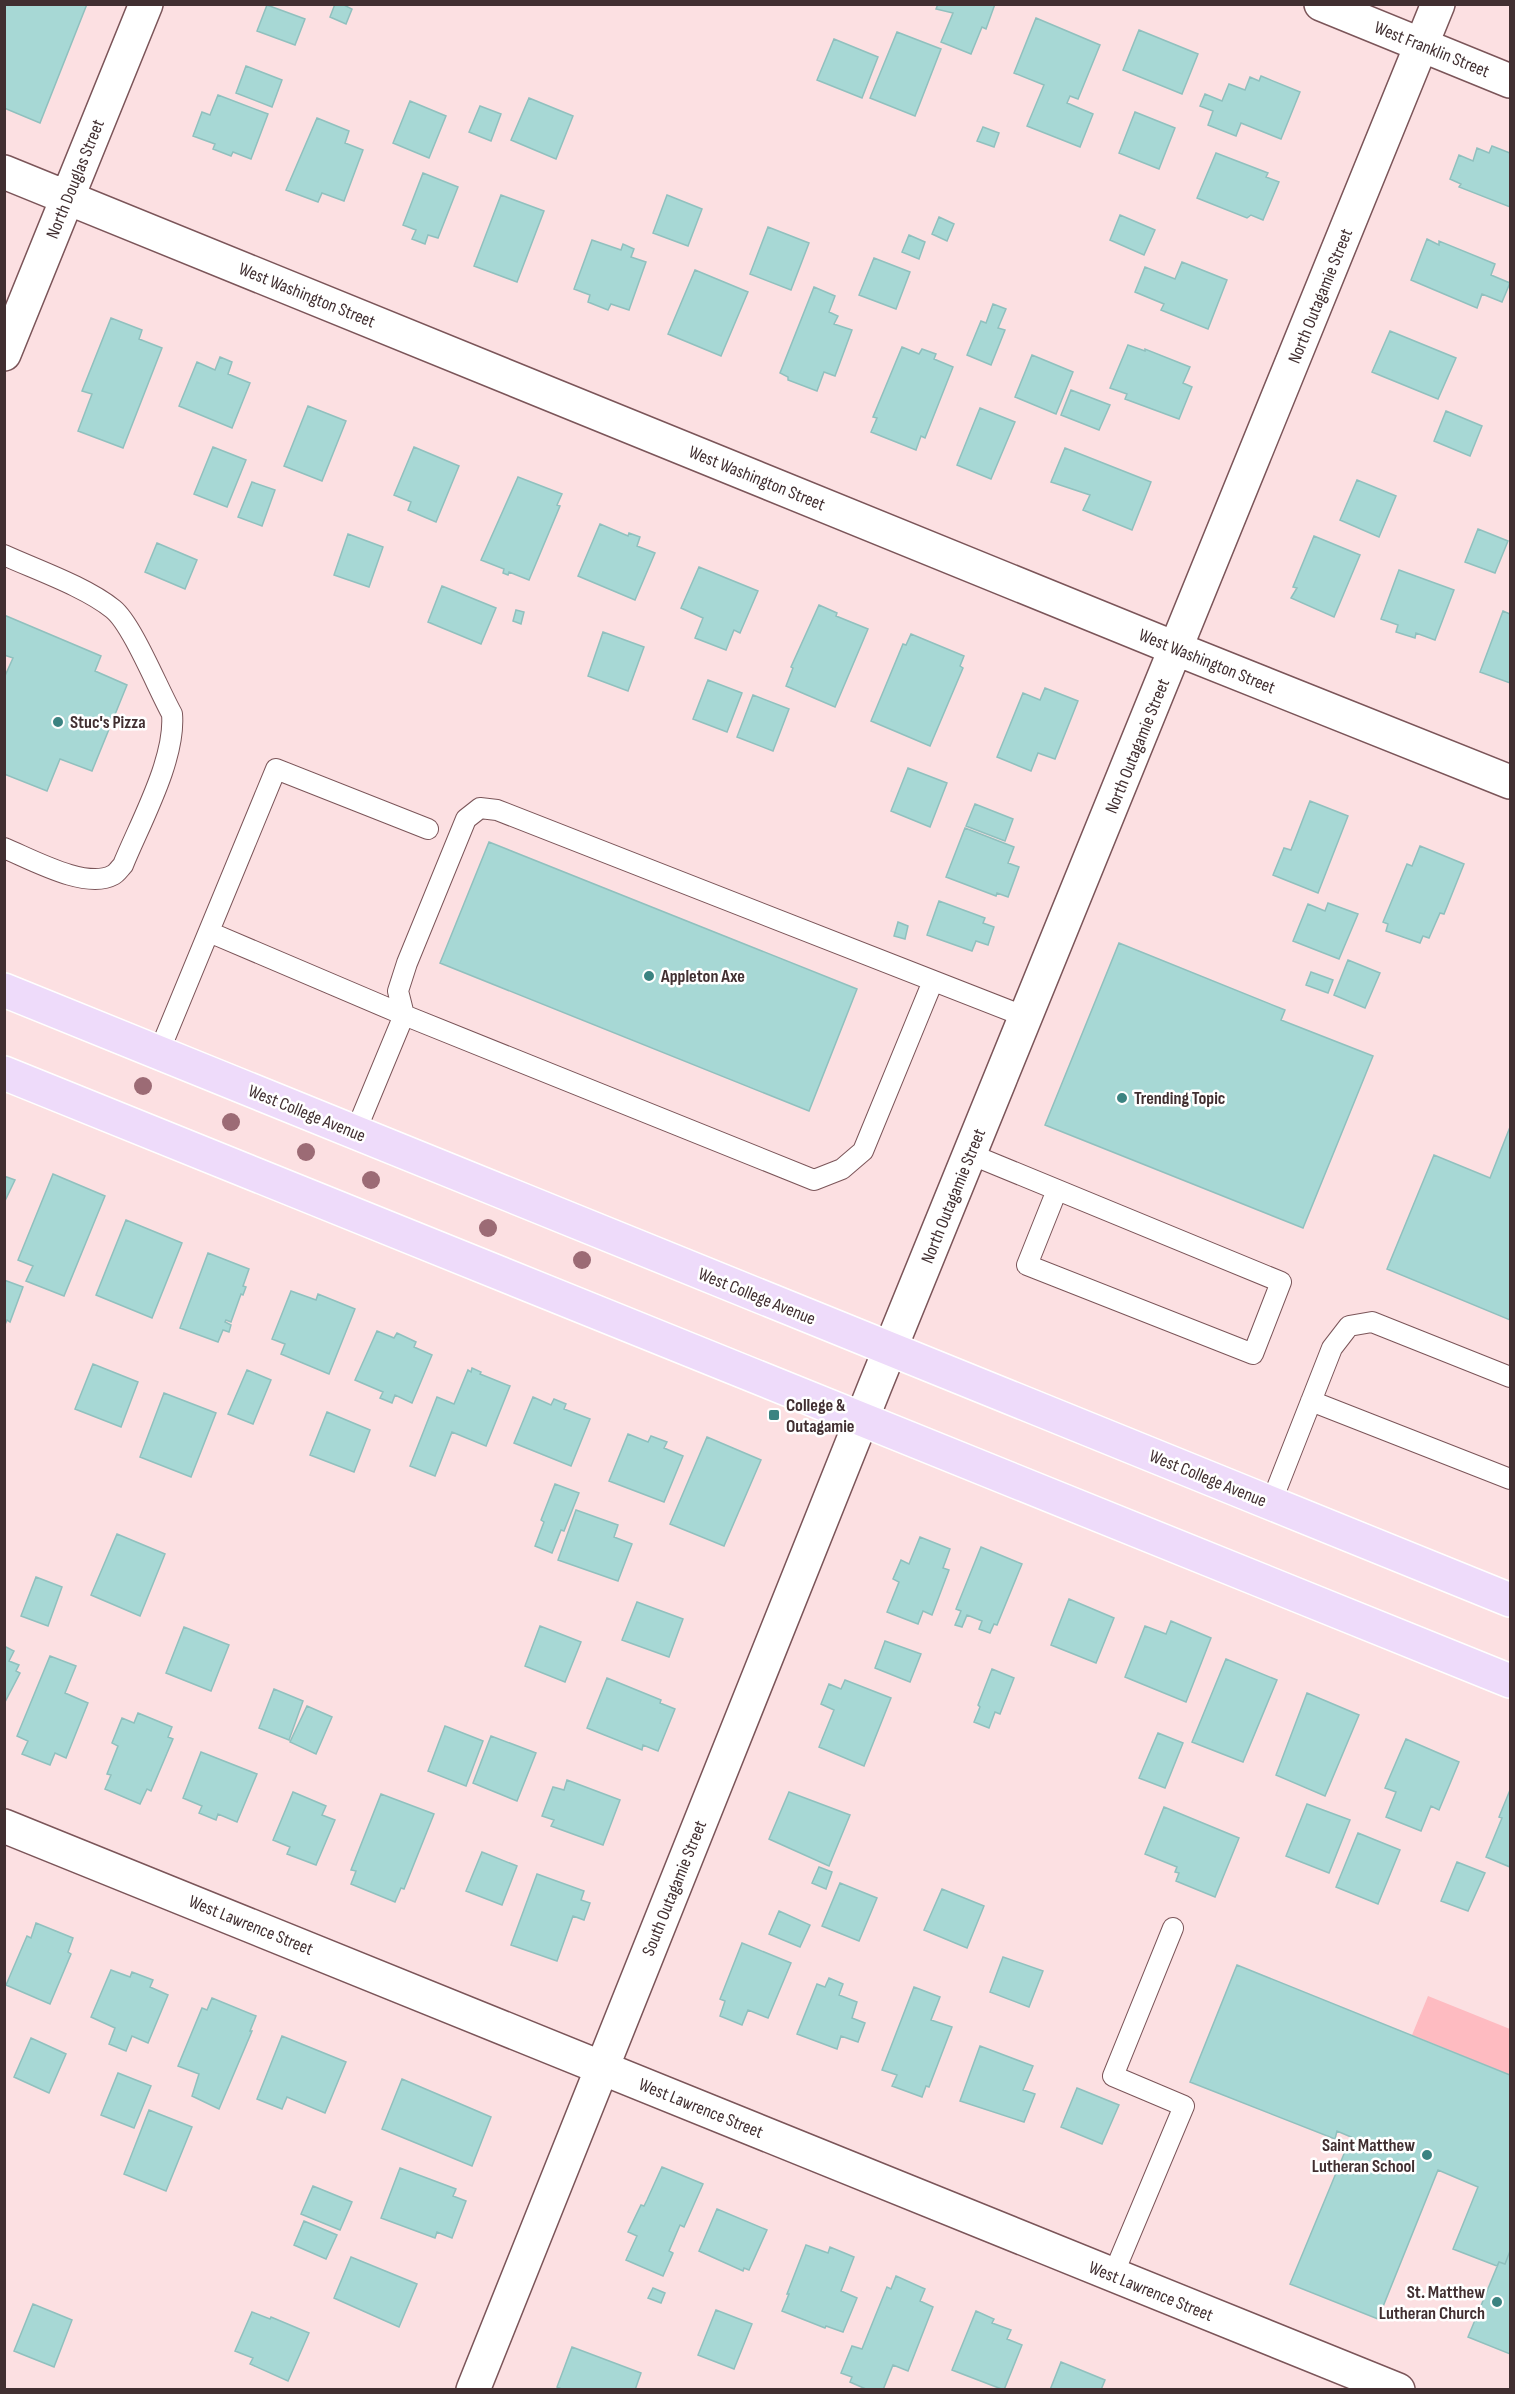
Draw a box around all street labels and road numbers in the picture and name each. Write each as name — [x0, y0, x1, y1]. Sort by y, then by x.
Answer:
street label: West Franklin Street — [1371, 17, 1493, 82]
street label: North Douglas Street — [42, 116, 109, 242]
street label: North Outagamie Street — [1284, 225, 1357, 367]
street label: West Washington Street — [236, 259, 379, 333]
street label: West Washington Street — [686, 442, 829, 516]
street label: West Washington Street — [1136, 625, 1279, 699]
street label: North Outagamie Street — [1101, 675, 1174, 817]
street label: West College Avenue — [245, 1080, 369, 1147]
street label: North Outagamie Street — [917, 1125, 990, 1267]
street label: West College Avenue — [695, 1263, 819, 1330]
street label: West College Avenue — [1146, 1445, 1270, 1512]
street label: South Outagamie Street — [638, 1817, 711, 1959]
street label: West Lawrence Street — [186, 1891, 316, 1960]
street label: West Lawrence Street — [636, 2074, 766, 2143]
street label: West Lawrence Street — [1086, 2257, 1216, 2326]

